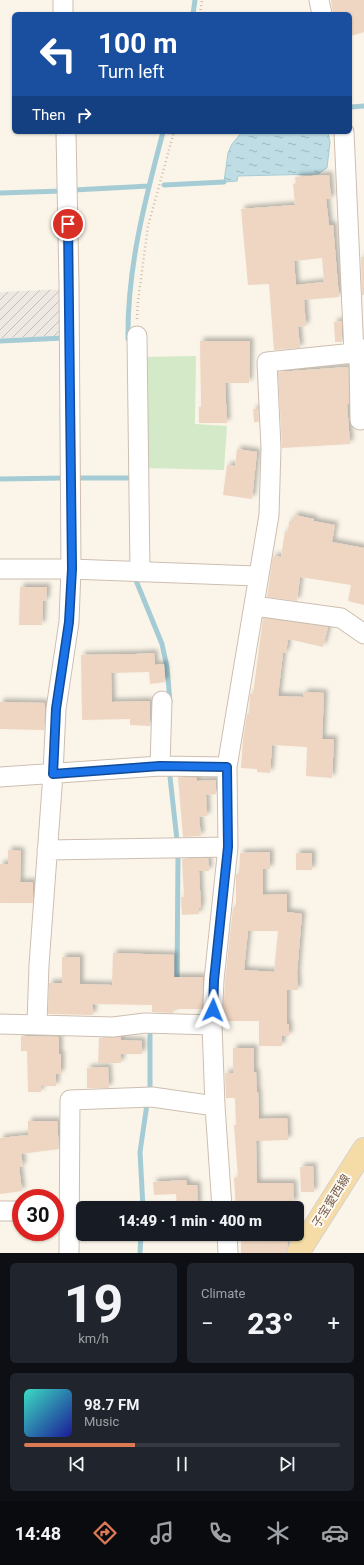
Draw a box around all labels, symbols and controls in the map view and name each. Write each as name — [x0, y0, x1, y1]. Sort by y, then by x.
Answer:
text: 100 m — [98, 27, 177, 60]
icon: left — [32, 28, 84, 80]
text: Turn left — [98, 61, 164, 82]
icon: right — [73, 104, 95, 126]
text: Then — [32, 106, 65, 124]
pin — [51, 207, 85, 241]
icon: arrive — [57, 213, 79, 235]
position arrow — [192, 989, 234, 1031]
street label: 子宝愛西線 — [309, 1172, 353, 1230]
speed limit sign: 30 — [12, 1189, 64, 1241]
text: 14:49 · 1 min · 400 m — [118, 1212, 262, 1230]
text: 19 — [64, 1274, 123, 1335]
text: Climate — [201, 1286, 245, 1301]
text: 23° — [247, 1306, 294, 1341]
text: − — [201, 1311, 214, 1336]
text: + — [328, 1311, 340, 1336]
text: km/h — [78, 1331, 109, 1346]
text: 98.7 FM — [84, 1396, 139, 1414]
text: Music — [84, 1414, 119, 1429]
icon: previous — [66, 1453, 88, 1475]
icon: pause — [171, 1453, 193, 1475]
icon: next — [276, 1453, 298, 1475]
icon: directions — [91, 1519, 119, 1547]
icon: music — [148, 1519, 176, 1547]
icon: phone — [206, 1519, 234, 1547]
icon: climate — [264, 1519, 292, 1547]
icon: car — [321, 1519, 349, 1547]
text: 14:48 — [15, 1523, 61, 1544]

